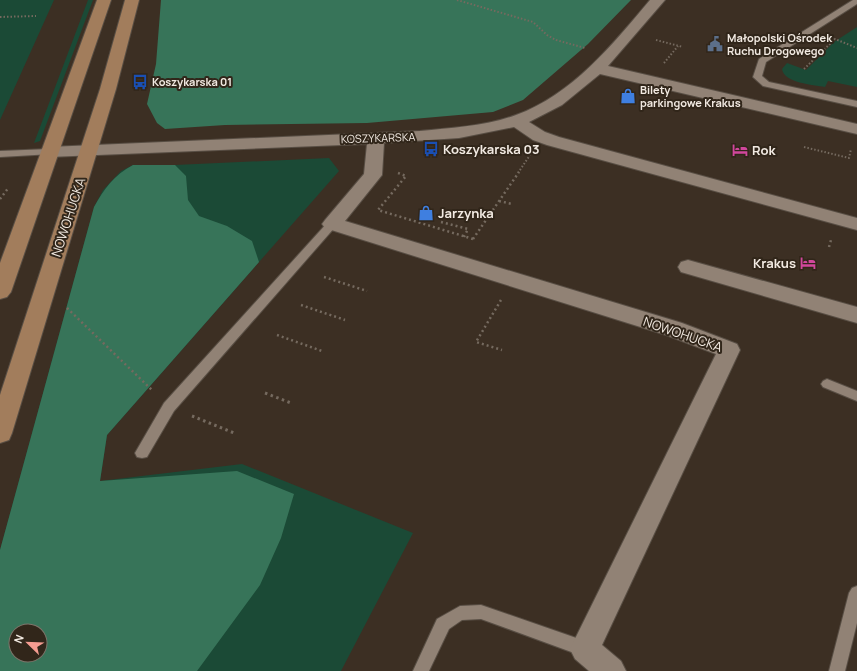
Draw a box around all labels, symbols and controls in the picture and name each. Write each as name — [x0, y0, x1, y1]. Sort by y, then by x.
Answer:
place label: Małopolski Ośrodek Ruchu Drogowego — [727, 30, 833, 58]
public building icon: Małopolski Ośrodek Ruchu Drogowego — [706, 35, 724, 53]
bus stop icon: Koszykarska 01 — [131, 73, 149, 91]
place label: Koszykarska 01 — [152, 74, 232, 89]
place label: Bilety parkingowe Krakus — [640, 82, 741, 110]
shop icon: Bilety parkingowe Krakus — [619, 87, 637, 105]
street label: KOSZYKARSKA — [341, 129, 415, 146]
bus stop icon: Koszykarska 03 — [422, 140, 440, 158]
place label: Koszykarska 03 — [443, 140, 540, 158]
hotel icon: Rok — [731, 141, 749, 159]
place label: Rok — [752, 141, 777, 159]
street label: NOWOHUCKA — [47, 175, 89, 259]
shop icon: Jarzynka — [417, 204, 435, 222]
place label: Jarzynka — [438, 204, 494, 222]
place label: Krakus — [753, 254, 796, 272]
hotel icon: Krakus — [799, 254, 817, 272]
street label: NOWOHUCKA — [641, 312, 725, 356]
north arrow — [8, 623, 48, 663]
text: N — [10, 632, 27, 645]

